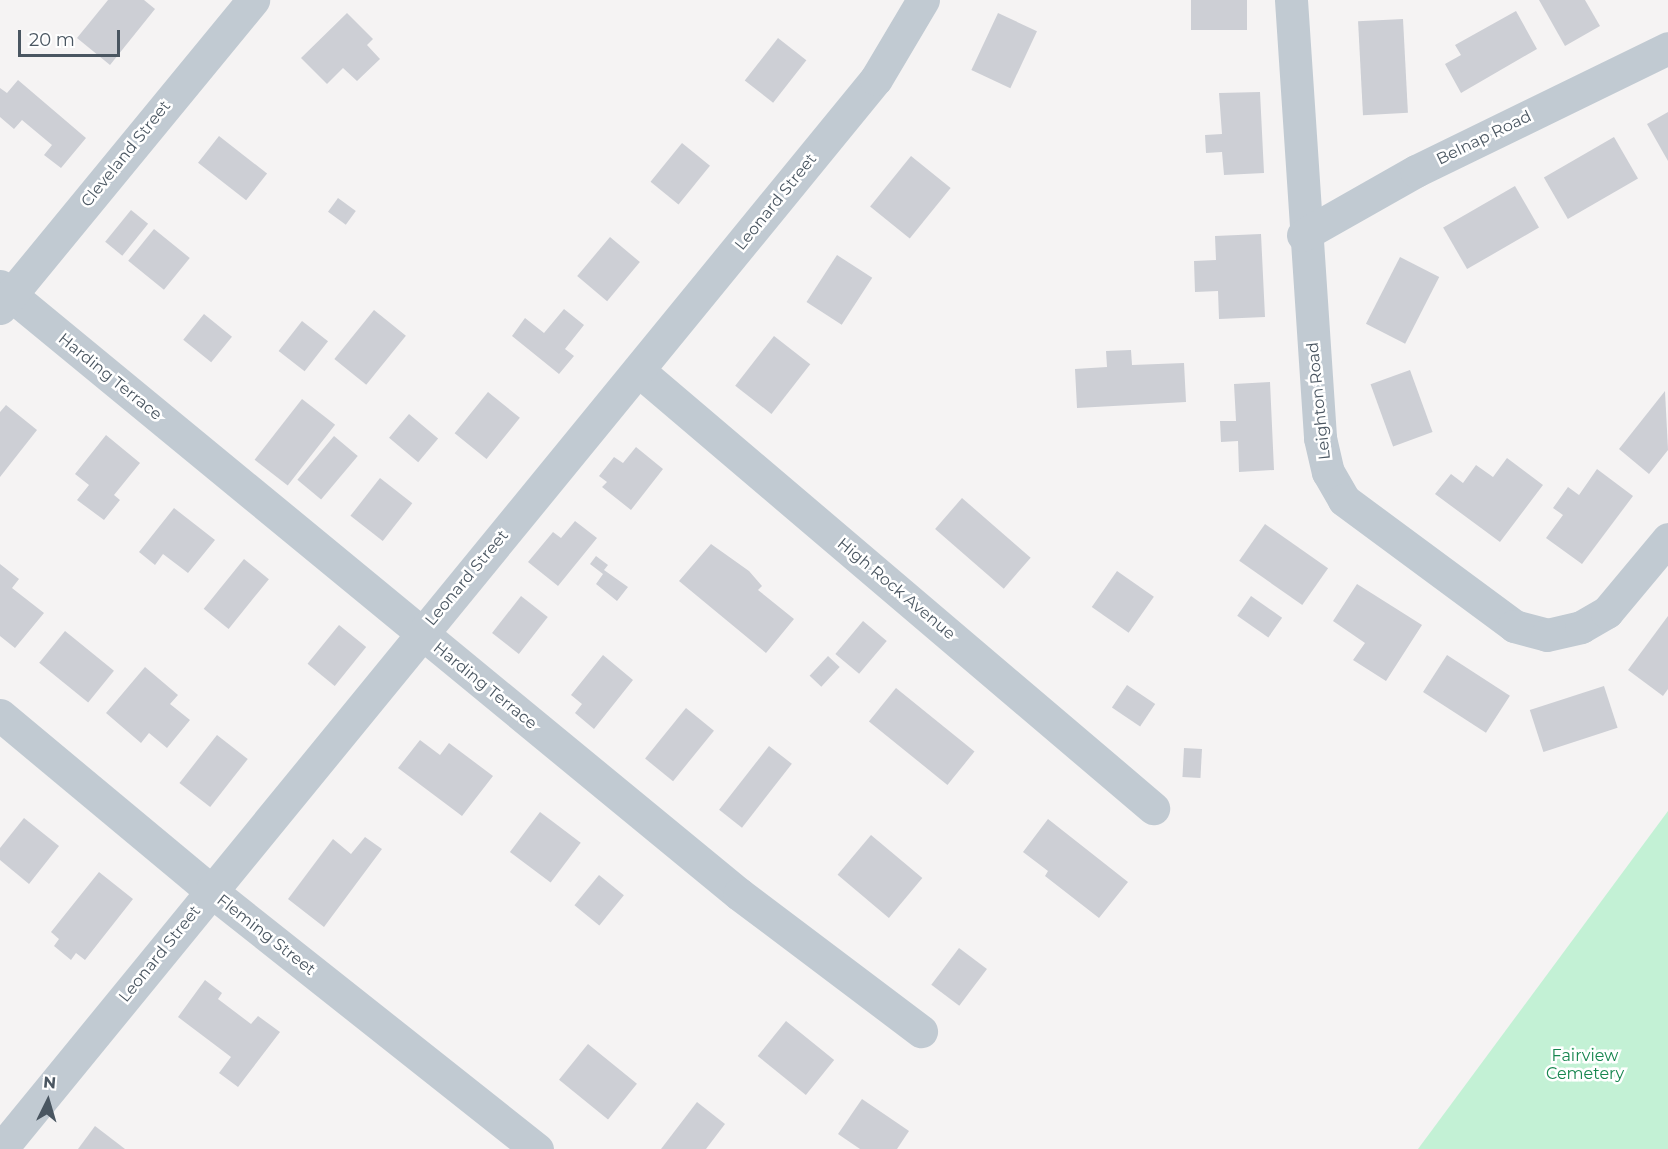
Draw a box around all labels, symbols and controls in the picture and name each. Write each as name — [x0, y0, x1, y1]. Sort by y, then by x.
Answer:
scale bar — [21, 18, 123, 56]
text: 20 m — [29, 29, 75, 51]
street label: Cleveland Street — [77, 97, 175, 211]
street label: Belnap Road — [1433, 107, 1535, 169]
street label: Leonard Street — [731, 150, 821, 254]
street label: Harding Terrace — [54, 329, 166, 425]
street label: Leighton Road — [1303, 341, 1335, 461]
street label: Leonard Street — [421, 526, 513, 630]
street label: High Rock Avenue — [833, 534, 959, 644]
street label: Harding Terrace — [429, 638, 541, 734]
street label: Fleming Street — [213, 891, 319, 979]
street label: Leonard Street — [115, 902, 205, 1006]
park label: Fairview Cemetery — [1546, 1046, 1624, 1084]
north arrow — [18, 1071, 78, 1131]
text: N — [42, 1073, 57, 1093]

